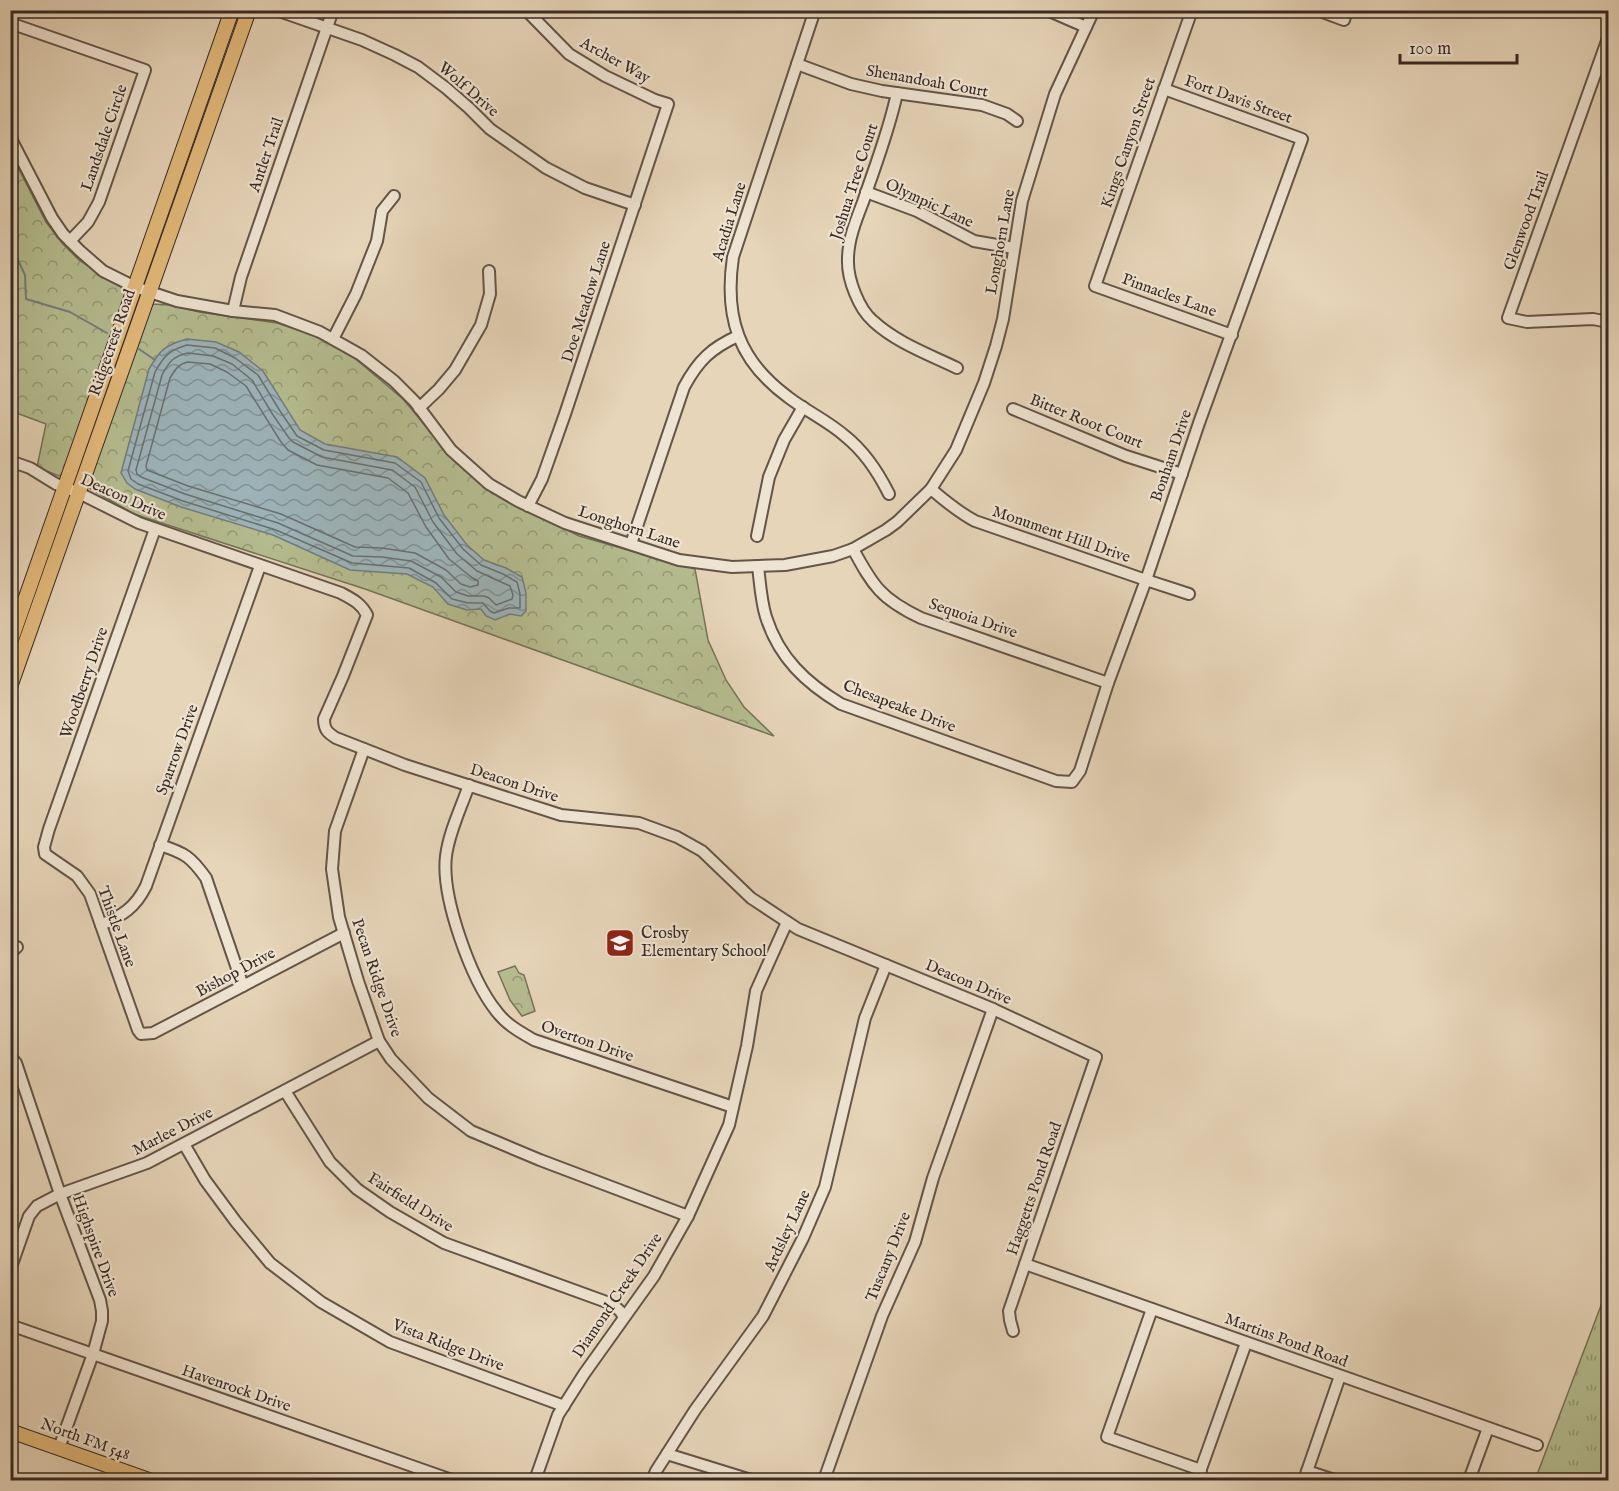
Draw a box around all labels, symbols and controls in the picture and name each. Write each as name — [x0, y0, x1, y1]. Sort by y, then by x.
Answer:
scale bar — [1400, 27, 1517, 65]
street label: Archer Way — [575, 33, 654, 89]
text: 100 m — [1409, 38, 1451, 61]
street label: Wolf Drive — [434, 58, 502, 122]
street label: Shenandoah Court — [864, 61, 990, 103]
street label: Fort Davis Street — [1181, 71, 1295, 129]
street label: Kings Canyon Street — [1097, 75, 1161, 211]
street label: Landsdale Circle — [77, 82, 133, 194]
street label: Antler Trail — [245, 114, 289, 196]
street label: Joshua Tree Court — [826, 121, 883, 245]
street label: Glenwood Trail — [1500, 168, 1554, 273]
street label: Olympic Lane — [882, 175, 976, 233]
street label: Acadia Lane — [708, 180, 752, 265]
street label: Longhorn Lane — [982, 188, 1020, 296]
street label: Doe Meadow Lane — [558, 239, 616, 365]
street label: Pinnacles Lane — [1119, 270, 1219, 322]
street label: Ridgecrest Road — [85, 286, 141, 399]
street label: Bitter Root Court — [1026, 390, 1146, 454]
street label: Bonham Drive — [1147, 407, 1197, 505]
street label: Deacon Drive — [77, 470, 169, 526]
street label: Longhorn Lane — [575, 502, 683, 554]
street label: Monument Hill Drive — [989, 502, 1133, 568]
street label: Sequoia Drive — [926, 595, 1020, 643]
street label: Woodberry Drive — [57, 625, 113, 741]
street label: Chesapeake Drive — [840, 676, 958, 738]
street label: Sparrow Drive — [152, 702, 204, 798]
street label: Deacon Drive — [467, 760, 561, 808]
street label: Thistle Lane — [92, 884, 140, 970]
street label: Pecan Ridge Drive — [346, 916, 406, 1040]
place label: Crosby Elementary School — [641, 924, 767, 962]
school or university icon: Crosby Elementary School — [604, 927, 636, 959]
street label: Bishop Drive — [193, 944, 279, 1002]
street label: Deacon Drive — [922, 956, 1014, 1010]
street label: Overton Drive — [538, 1017, 636, 1067]
street label: Marlee Drive — [129, 1103, 217, 1161]
street label: Haggetts Pond Road — [1003, 1119, 1067, 1258]
street label: Fairfield Drive — [363, 1169, 457, 1237]
street label: Ardsley Lane — [760, 1187, 816, 1276]
street label: Highspire Drive — [67, 1192, 123, 1300]
street label: Tuscany Drive — [862, 1209, 916, 1305]
street label: Diamond Creek Drive — [569, 1230, 667, 1362]
street label: Martins Pond Road — [1222, 1309, 1351, 1373]
street label: Vista Ridge Drive — [388, 1315, 507, 1376]
street label: Havenrock Drive — [179, 1361, 293, 1417]
street label: North FM 548 — [37, 1415, 133, 1465]

